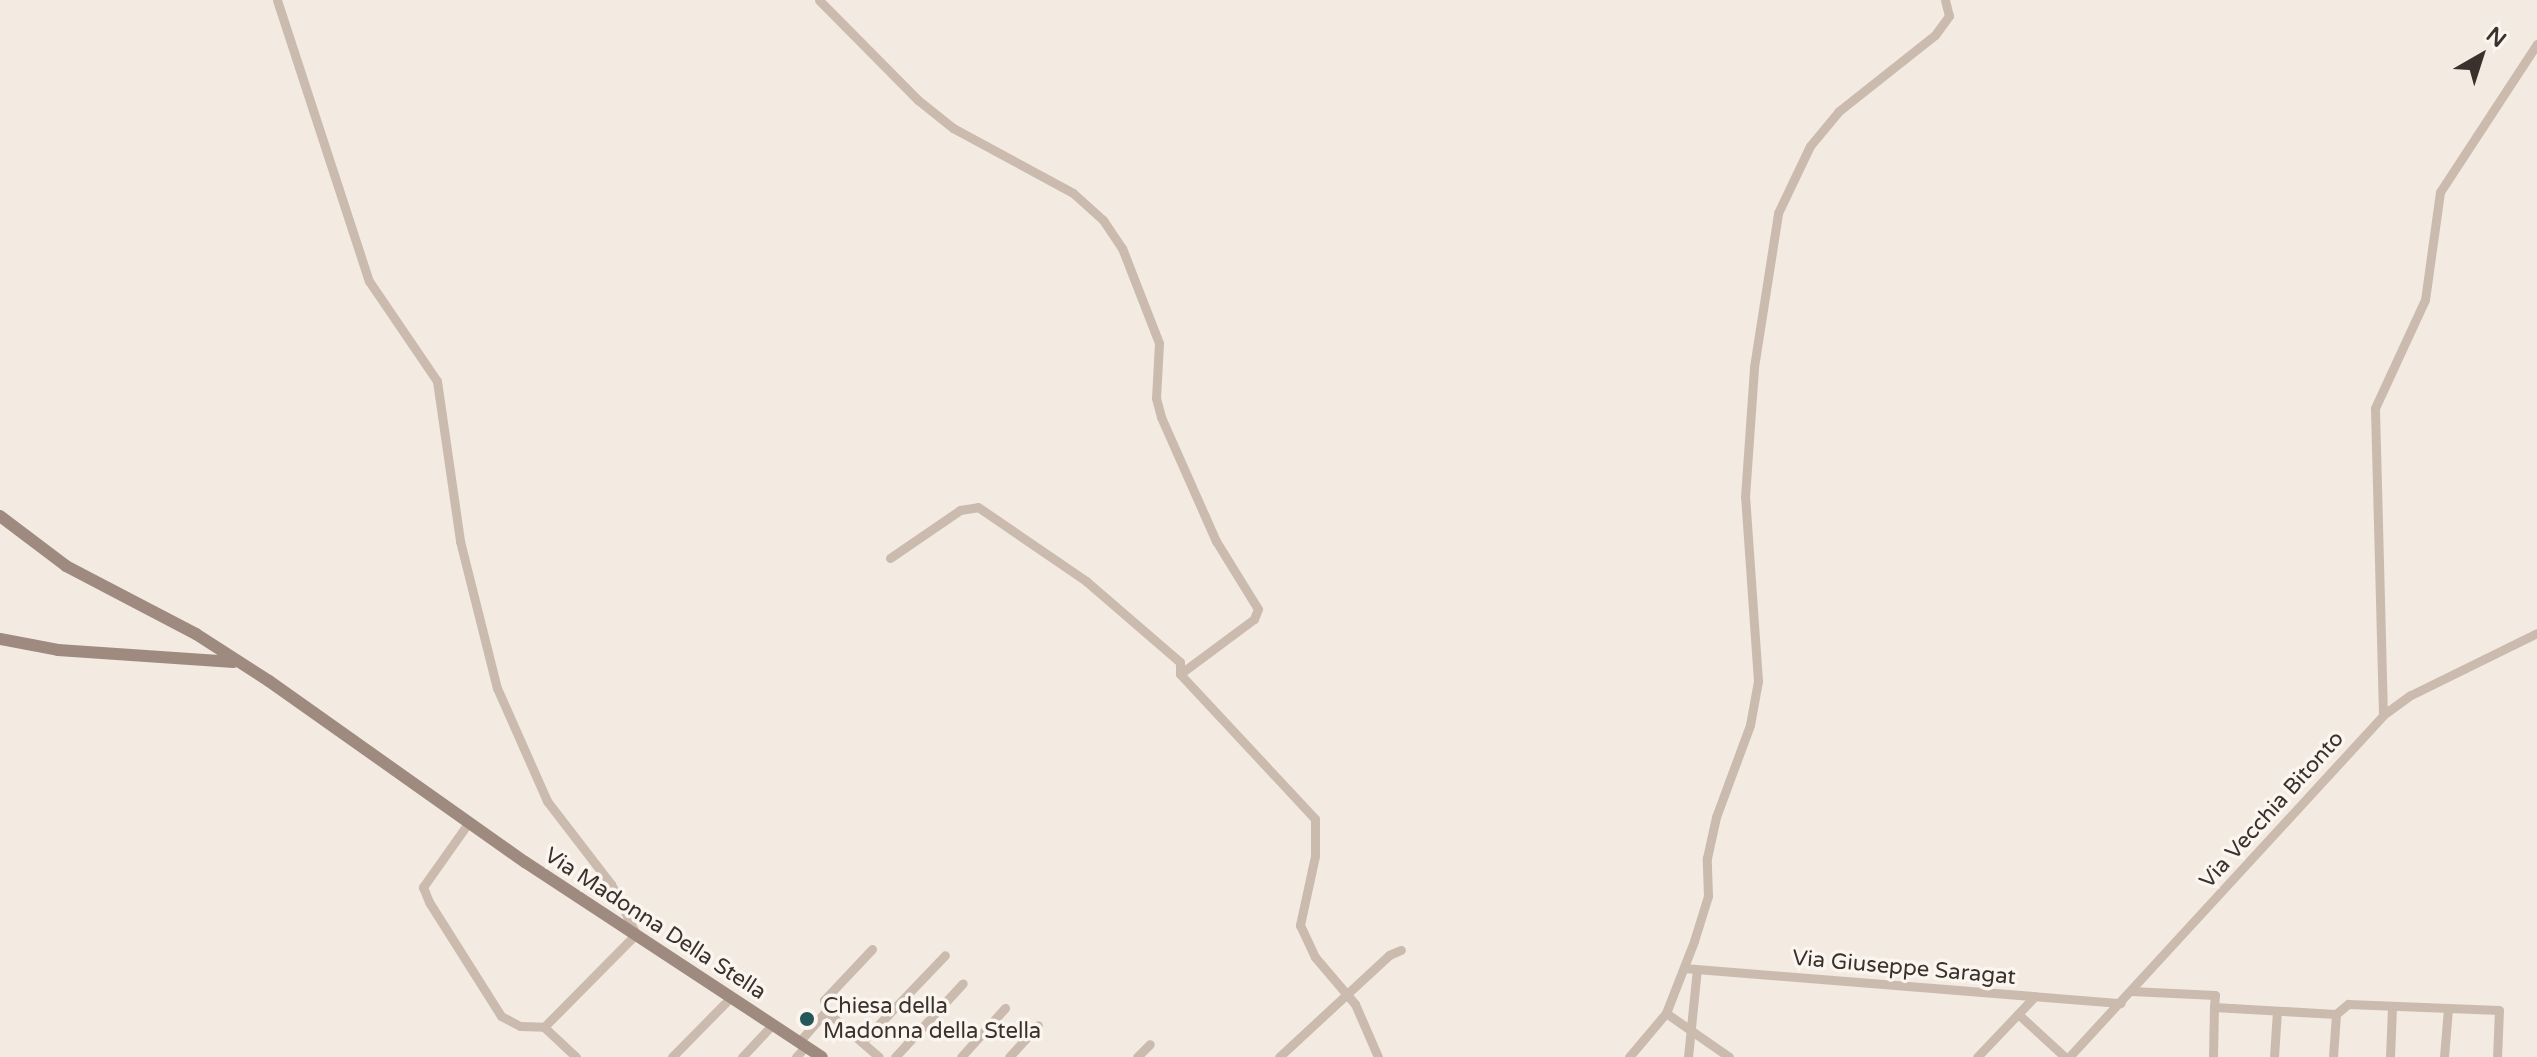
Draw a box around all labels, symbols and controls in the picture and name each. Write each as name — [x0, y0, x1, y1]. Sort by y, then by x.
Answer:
north arrow — [2441, 16, 2521, 96]
text: N — [2481, 22, 2511, 53]
street label: Via Vecchia Bitonto — [2194, 726, 2350, 894]
street label: Via Madonna Della Stella — [539, 842, 771, 1006]
street label: Via Giuseppe Saragat — [1791, 945, 2017, 991]
place label: Chiesa della Madonna della Stella — [823, 993, 1041, 1044]
marker: Chiesa della Madonna della Stella — [798, 1010, 816, 1028]

